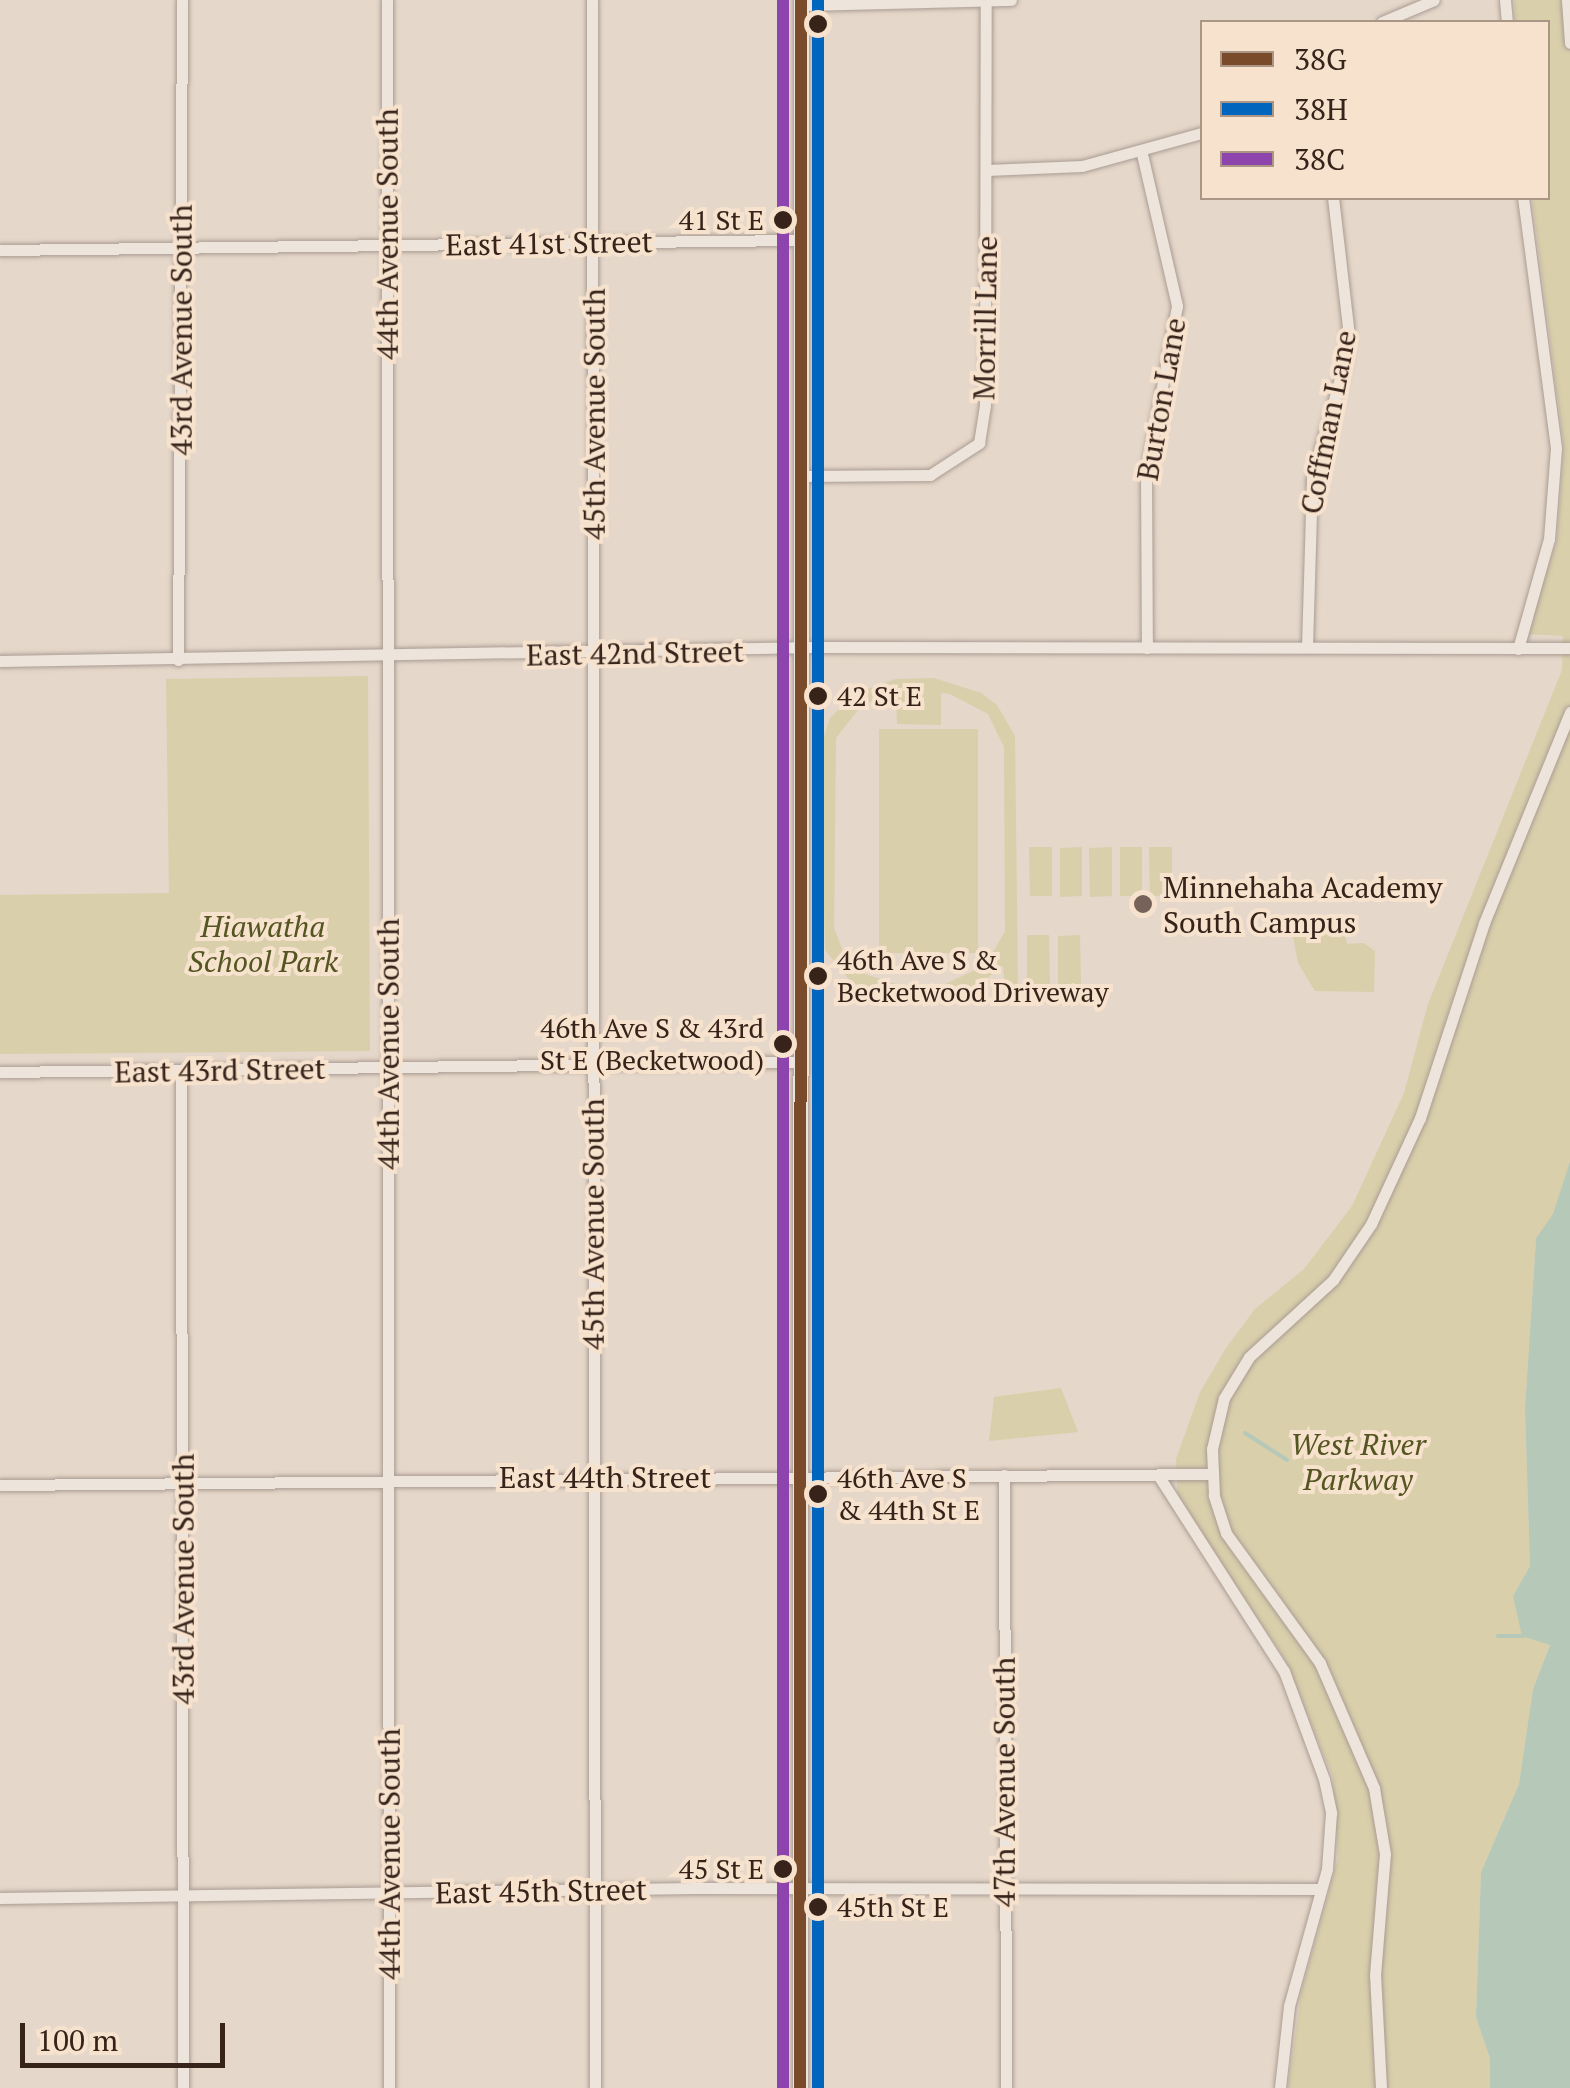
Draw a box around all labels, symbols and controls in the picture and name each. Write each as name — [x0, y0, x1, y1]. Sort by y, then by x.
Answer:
unlabelled marker — [808, 14, 828, 34]
legend — [1200, 20, 1550, 200]
text: 38G — [1294, 39, 1347, 79]
text: 38H — [1294, 89, 1348, 129]
street label: 44th Avenue South — [369, 108, 405, 360]
text: 38C — [1294, 139, 1345, 179]
place label: 41 St E — [679, 203, 764, 237]
street label: 43rd Avenue South — [163, 204, 199, 456]
marker: 41 St E — [773, 210, 793, 230]
street label: East 41st Street — [445, 223, 653, 263]
street label: Morrill Lane — [966, 235, 1004, 401]
street label: 45th Avenue South — [576, 288, 612, 540]
street label: Burton Lane — [1129, 315, 1193, 483]
street label: Coffman Lane — [1293, 327, 1363, 517]
street label: East 42nd Street — [526, 633, 744, 673]
place label: 42 St E — [837, 679, 922, 713]
marker: 42 St E — [808, 686, 828, 706]
place label: Minnehaha Academy South Campus — [1163, 869, 1443, 940]
marker: Minnehaha Academy South Campus — [1132, 893, 1154, 915]
park label: Hiawatha School Park — [188, 908, 338, 978]
street label: 44th Avenue South — [370, 918, 406, 1170]
place label: 46th Ave S & Becketwood Driveway — [837, 943, 1109, 1009]
marker: 46th Ave S & Becketwood Driveway — [808, 966, 828, 986]
place label: 46th Ave S & 43rd St E (Becketwood) — [540, 1011, 764, 1077]
marker: 46th Ave S & 43rd St E (Becketwood) — [773, 1034, 793, 1054]
street label: East 43rd Street — [114, 1050, 326, 1090]
street label: 45th Avenue South — [575, 1098, 611, 1350]
park label: West River Parkway — [1290, 1426, 1426, 1496]
street label: 43rd Avenue South — [165, 1453, 201, 1705]
street label: East 44th Street — [499, 1459, 711, 1495]
place label: 46th Ave S & 44th St E — [837, 1461, 980, 1527]
marker: 46th Ave S & 44th St E — [808, 1484, 828, 1504]
street label: 47th Avenue South — [986, 1657, 1022, 1907]
street label: 44th Avenue South — [371, 1728, 407, 1980]
place label: 45 St E — [679, 1852, 764, 1886]
marker: 45 St E — [773, 1859, 793, 1879]
street label: East 45th Street — [435, 1871, 647, 1911]
place label: 45th St E — [837, 1890, 949, 1924]
marker: 45th St E — [808, 1897, 828, 1917]
scale bar — [25, 2003, 230, 2065]
text: 100 m — [37, 2020, 118, 2060]

